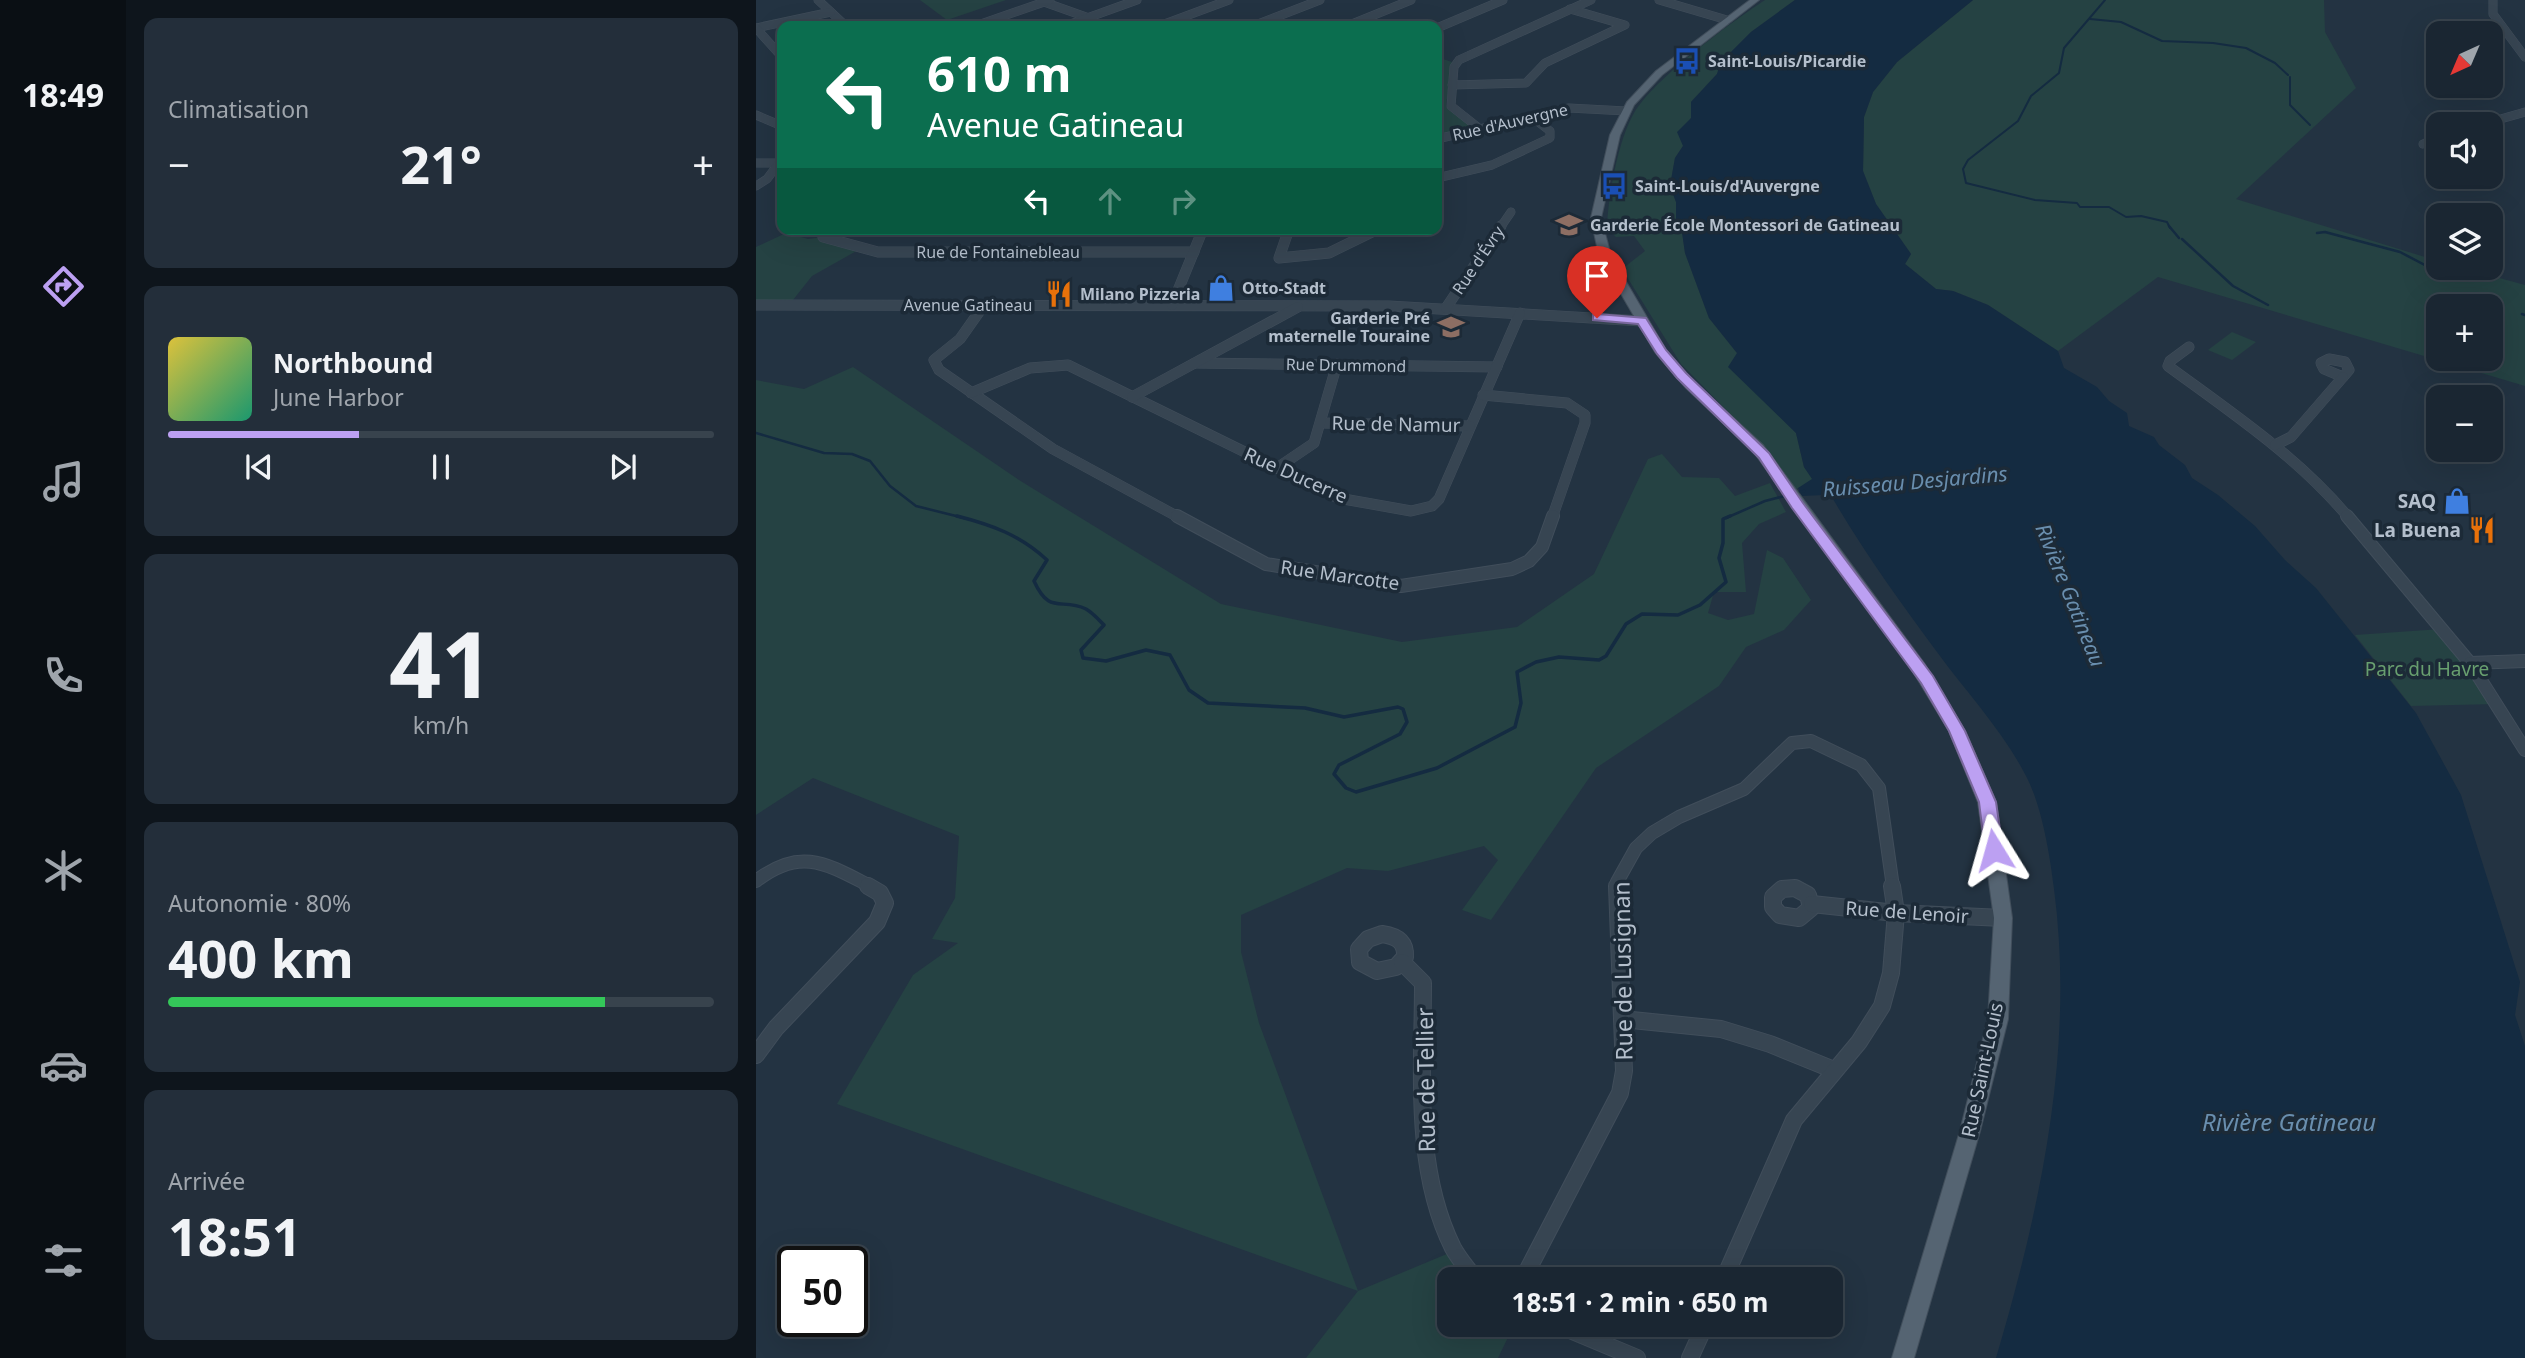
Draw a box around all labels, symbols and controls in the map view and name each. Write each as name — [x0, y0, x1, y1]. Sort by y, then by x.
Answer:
north arrow — [2426, 21, 2502, 98]
map controls — [2426, 21, 2503, 462]
text: 610 m — [927, 40, 1072, 106]
bus stop icon: Saint-Louis/Picardie — [1672, 46, 1702, 76]
icon: left — [812, 49, 903, 140]
place label: Saint-Louis/Picardie — [1708, 50, 1866, 72]
text: 18:49 — [22, 73, 104, 116]
text: Climatisation — [168, 93, 309, 125]
street label: Rue d'Auvergne — [1450, 98, 1570, 146]
text: Avenue Gatineau — [927, 103, 1184, 146]
button: sound — [2426, 112, 2503, 189]
text: 21° — [400, 128, 482, 199]
text: − — [168, 138, 190, 190]
text: + — [692, 138, 714, 190]
bus stop icon: Saint-Louis/d'Auvergne — [1599, 171, 1629, 201]
place label: Saint-Louis/d'Auvergne — [1635, 175, 1820, 197]
icon: left — [1018, 182, 1056, 220]
icon: ahead — [1091, 182, 1129, 220]
icon: right — [1164, 182, 1202, 220]
button: layers — [2426, 203, 2503, 280]
school or university icon: Garderie École Montessori de Gatineau — [1554, 210, 1584, 240]
place label: Garderie École Montessori de Gatineau — [1590, 214, 1900, 236]
street label: Rue d'Évry — [1447, 221, 1509, 299]
street label: Rue de Fontainebleau — [916, 241, 1080, 263]
pin — [1567, 246, 1627, 318]
icon: arrive — [1578, 257, 1616, 295]
icon: directions — [39, 262, 88, 311]
shop icon: Otto-Stadt — [1206, 273, 1236, 303]
place label: Otto-Stadt — [1242, 277, 1326, 299]
restaurant icon: Milano Pizzeria — [1044, 279, 1074, 309]
place label: Milano Pizzeria — [1080, 283, 1200, 305]
street label: Avenue Gatineau — [904, 294, 1032, 316]
button: + — [2426, 294, 2503, 371]
place label: Garderie Pré maternelle Touraine — [1268, 307, 1430, 347]
school or university icon: Garderie Pré maternelle Touraine — [1436, 312, 1466, 342]
text: Northbound — [273, 345, 433, 381]
street label: Rue Drummond — [1286, 353, 1406, 377]
text: June Harbor — [273, 381, 404, 413]
button: − — [2426, 385, 2503, 462]
street label: Rue de Namur — [1331, 410, 1461, 438]
street label: Rue Ducerre — [1240, 441, 1352, 509]
icon: previous — [240, 448, 278, 486]
icon: pause — [422, 448, 460, 486]
icon: next — [604, 448, 642, 486]
icon: music — [39, 457, 88, 506]
water label: Ruisseau Desjardins — [1821, 459, 2009, 503]
shop icon: SAQ — [2442, 486, 2472, 516]
place label: SAQ — [2398, 488, 2436, 514]
restaurant icon: La Buena — [2467, 515, 2497, 545]
place label: La Buena — [2374, 517, 2461, 543]
water label: Rivière Gatineau — [2029, 519, 2113, 671]
street label: Rue Marcotte — [1279, 554, 1401, 596]
text: 41 — [389, 601, 493, 725]
icon: phone — [39, 651, 88, 700]
park label: Parc du Havre — [2365, 656, 2489, 682]
text: km/h — [413, 709, 469, 741]
position arrow — [1957, 813, 2031, 887]
icon: climate — [39, 846, 88, 895]
street label: Rue de Lusignan — [1604, 881, 1640, 1061]
text: Autonomie · 80% — [168, 887, 351, 919]
street label: Rue de Lenoir — [1845, 895, 1970, 929]
text: 400 km — [168, 922, 354, 993]
street label: Rue Saint-Louis — [1955, 1000, 2009, 1140]
street label: Rue de Tellier — [1408, 1007, 1442, 1153]
icon: car — [39, 1041, 88, 1090]
water label: Rivière Gatineau — [2202, 1105, 2376, 1138]
text: Arrivée — [168, 1165, 245, 1197]
text: 18:51 — [168, 1200, 302, 1271]
icon: filters — [39, 1236, 88, 1285]
speed limit sign: 50 — [777, 1246, 868, 1337]
text: 18:51 · 2 min · 650 m — [1512, 1284, 1768, 1320]

